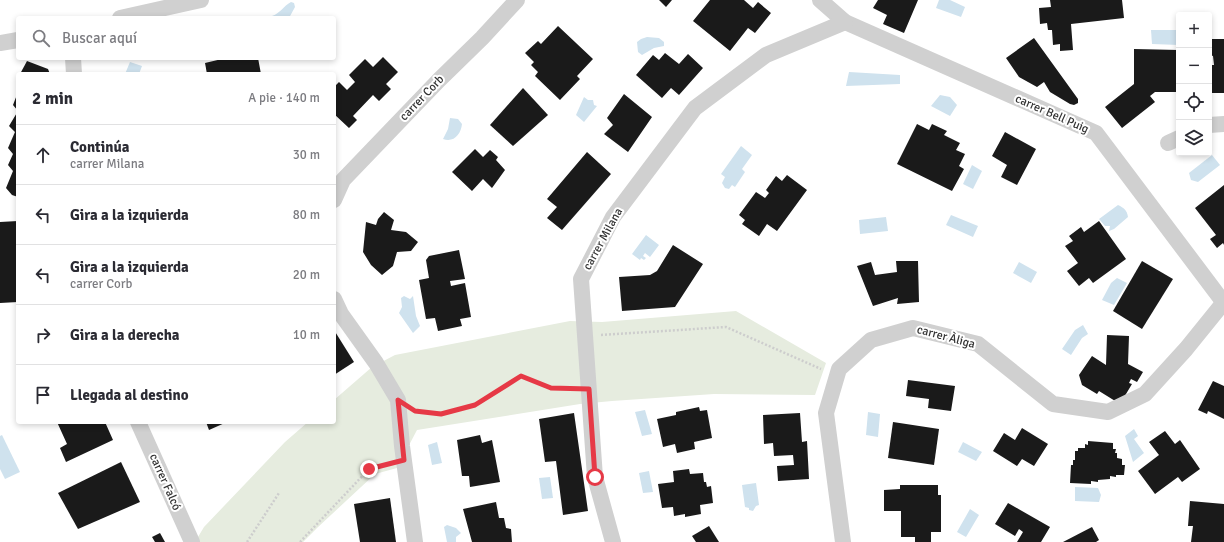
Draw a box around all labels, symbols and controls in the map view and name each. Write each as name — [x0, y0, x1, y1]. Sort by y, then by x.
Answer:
map controls — [1176, 12, 1212, 156]
button: + — [1176, 12, 1212, 48]
search box — [16, 16, 336, 60]
icon: search — [30, 27, 52, 49]
text: Buscar aquí — [62, 29, 137, 47]
button: − — [1176, 48, 1212, 84]
street label: carrer Corb — [397, 72, 447, 124]
button: locate — [1176, 84, 1212, 120]
text: 2 min — [32, 88, 73, 109]
text: A pie · 140 m — [248, 90, 320, 106]
street label: carrer Bell Puig — [1013, 91, 1091, 137]
button: layers — [1176, 120, 1212, 156]
text: Continúa — [70, 138, 129, 156]
icon: ahead — [32, 144, 54, 166]
text: 30 m — [293, 147, 320, 163]
text: carrer Milana — [70, 156, 144, 172]
icon: left — [32, 204, 54, 226]
street label: carrer Milana — [580, 205, 626, 273]
text: Gira a la izquierda — [70, 206, 189, 224]
text: 80 m — [293, 207, 320, 223]
text: Gira a la izquierda — [70, 258, 189, 276]
icon: left — [32, 264, 54, 286]
text: 20 m — [293, 267, 320, 283]
text: carrer Corb — [70, 276, 132, 292]
street label: carrer Àliga — [915, 322, 977, 352]
icon: right — [32, 324, 54, 346]
text: Gira a la derecha — [70, 326, 180, 344]
text: 10 m — [293, 327, 320, 343]
icon: arrive — [32, 384, 54, 406]
text: Llegada al destino — [70, 386, 189, 404]
street label: carrer Falcó — [146, 451, 184, 513]
route end — [360, 460, 378, 478]
route start — [586, 468, 604, 486]

